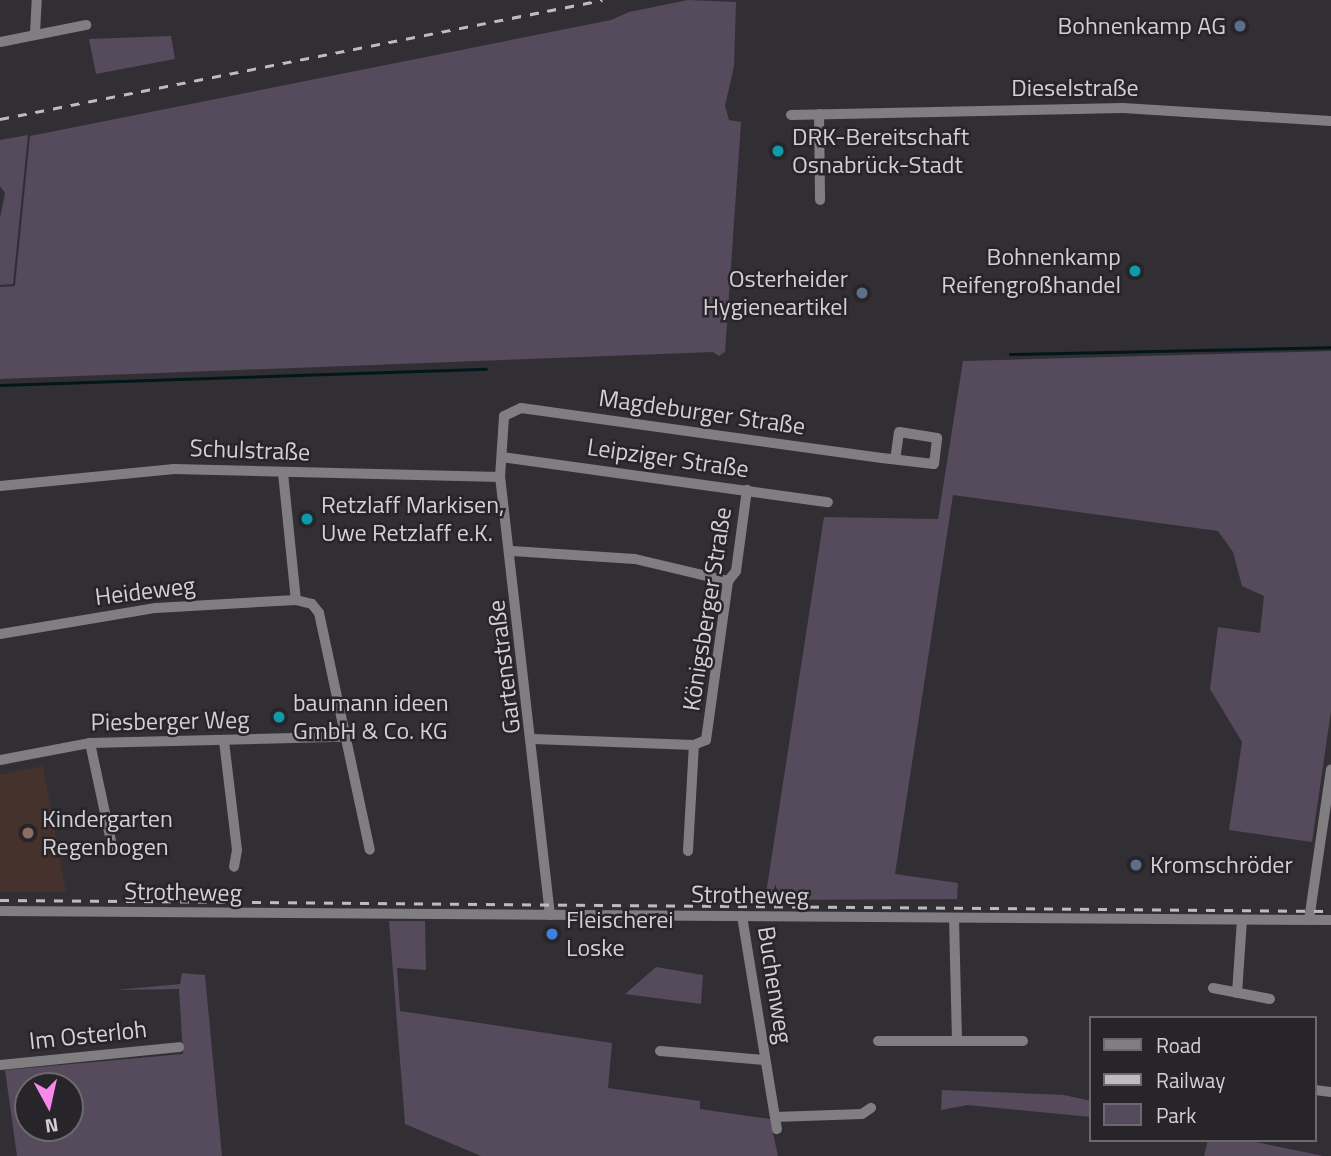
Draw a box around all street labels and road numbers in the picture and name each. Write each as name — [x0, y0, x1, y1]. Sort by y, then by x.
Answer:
street label: Dieselstraße — [1011, 74, 1139, 102]
street label: Magdeburger Straße — [597, 383, 807, 441]
street label: Leipziger Straße — [585, 432, 751, 484]
street label: Schulstraße — [189, 434, 311, 466]
street label: Königsberger Straße — [677, 505, 737, 713]
street label: Heideweg — [93, 571, 197, 611]
street label: Gartenstraße — [482, 599, 526, 735]
street label: Piesberger Weg — [90, 705, 250, 737]
street label: Strotheweg — [124, 877, 242, 907]
street label: Strotheweg — [691, 880, 809, 910]
street label: Buchenweg — [752, 924, 798, 1046]
street label: Im Osterloh — [28, 1015, 148, 1055]

